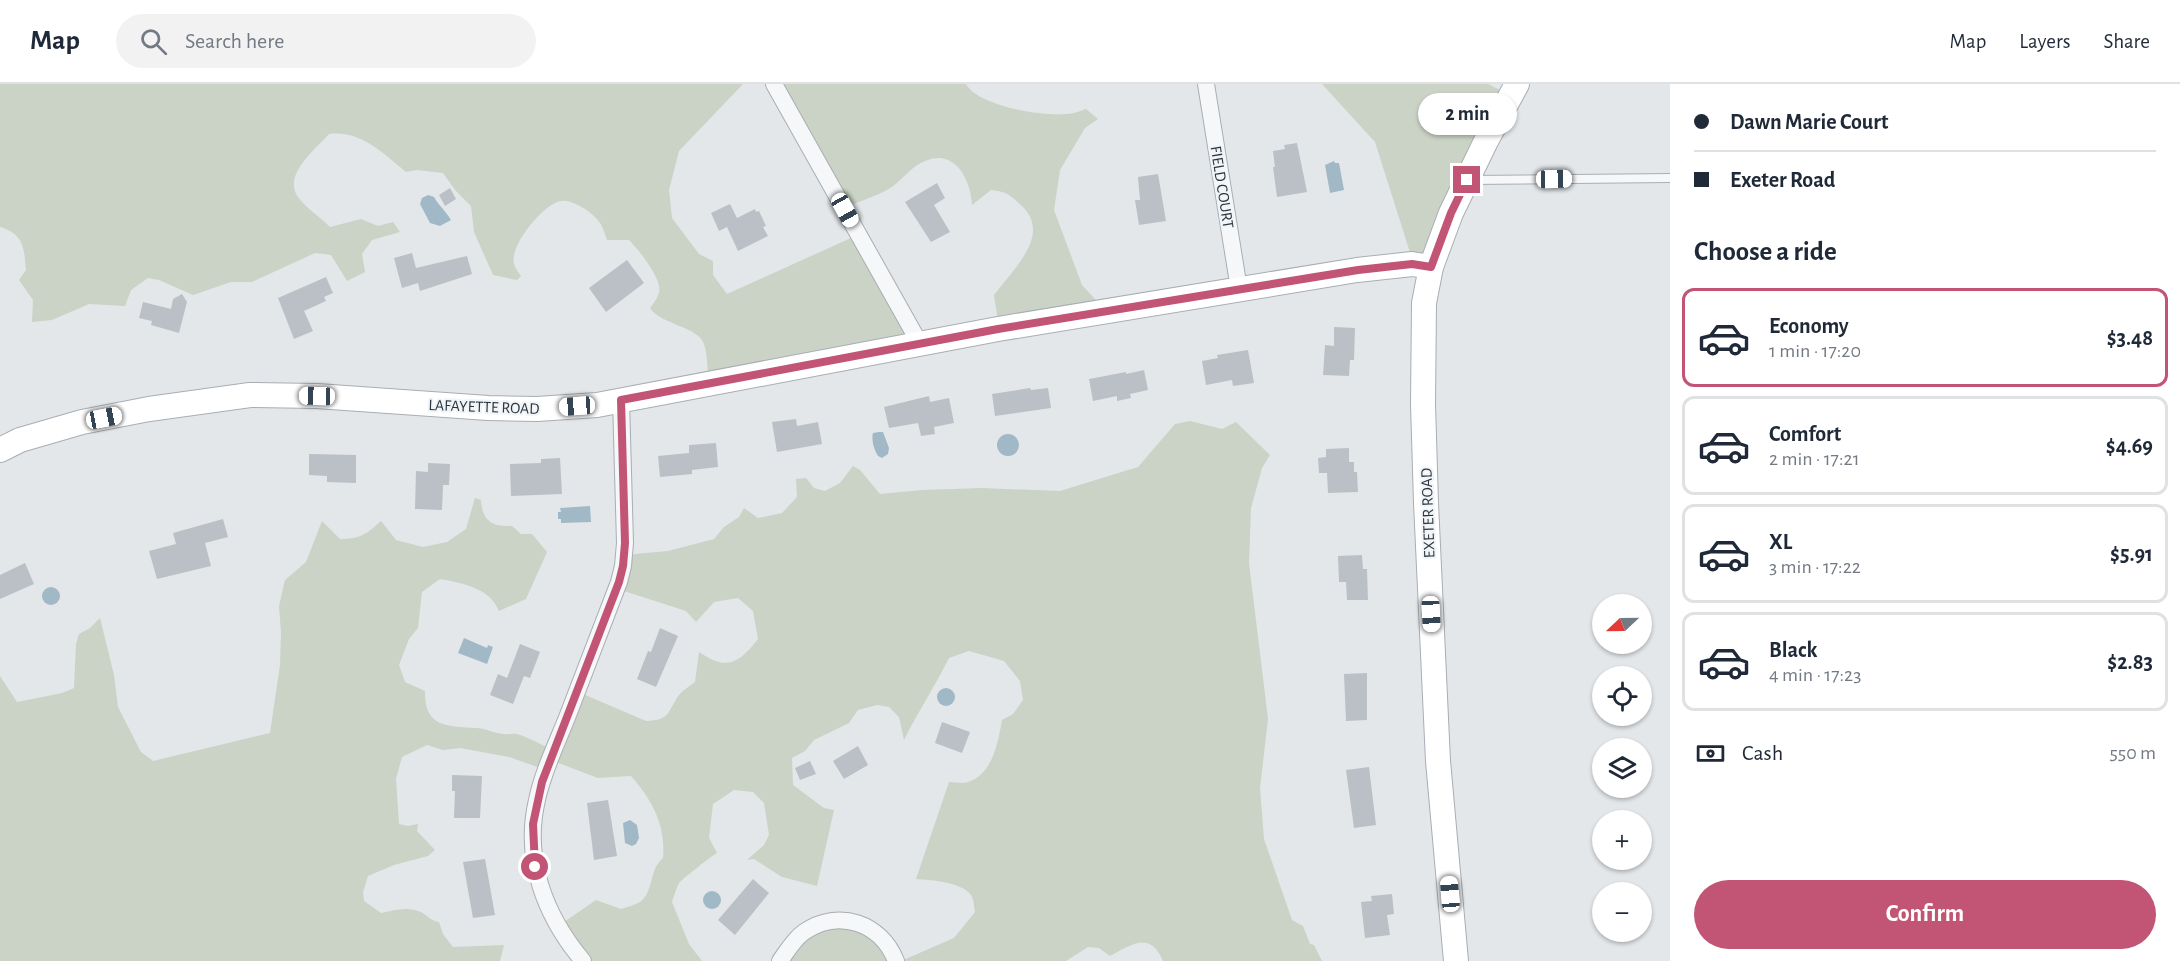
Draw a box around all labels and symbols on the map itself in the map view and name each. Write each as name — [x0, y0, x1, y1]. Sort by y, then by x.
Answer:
callout: 2 min — [1418, 93, 1516, 135]
street label: FIELD COURT — [1208, 145, 1236, 230]
route end — [1453, 166, 1480, 193]
car — [1536, 170, 1572, 188]
car — [828, 190, 862, 230]
car — [299, 387, 335, 405]
car — [558, 396, 596, 416]
street label: LAFAYETTE ROAD — [428, 397, 540, 417]
car — [85, 406, 123, 430]
street label: EXETER ROAD — [1418, 468, 1438, 558]
north arrow — [1592, 594, 1652, 654]
car — [1421, 596, 1441, 632]
route start — [521, 853, 548, 880]
car — [1439, 875, 1461, 913]

